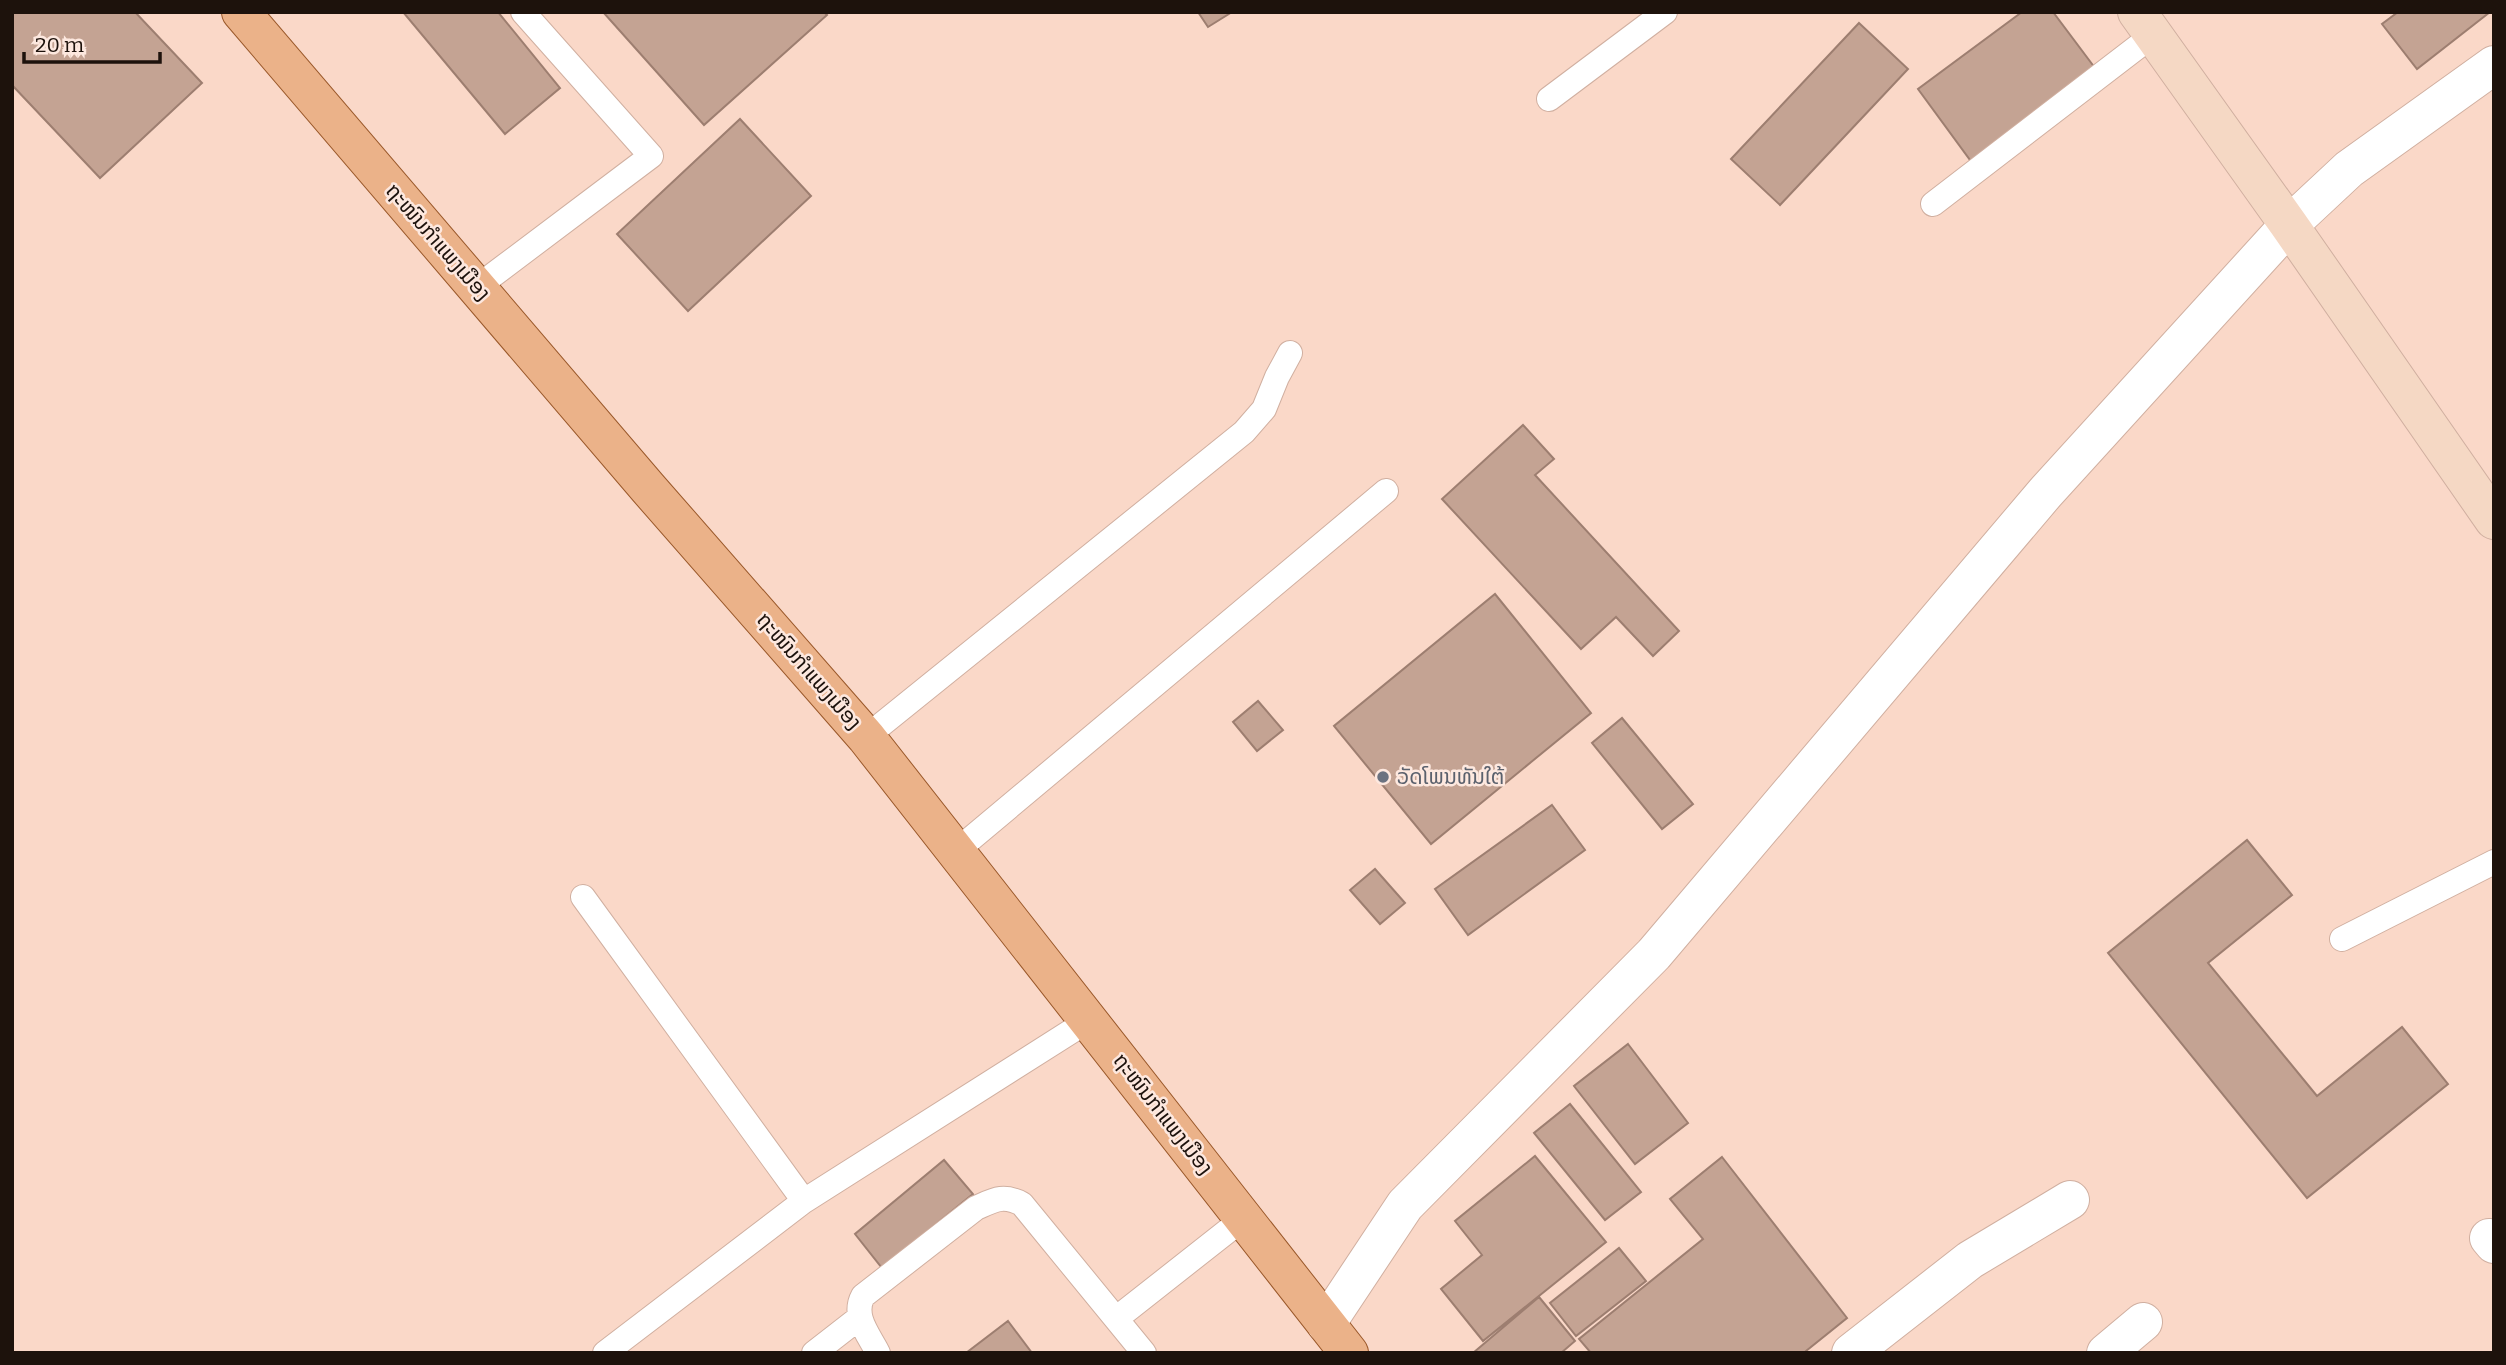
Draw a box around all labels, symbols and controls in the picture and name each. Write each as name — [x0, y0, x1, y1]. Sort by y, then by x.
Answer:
scale bar — [24, 21, 161, 65]
text: 20 m — [35, 32, 84, 58]
street label: ຖະໜົນກຳແພງເມືອງ — [380, 178, 496, 306]
street label: ຖະໜົນກຳແພງເມືອງ — [751, 607, 867, 735]
place label: ວັດໂພນທັນໃຕ້ — [1397, 764, 1505, 790]
marker: ວັດໂພນທັນໃຕ້ — [1375, 769, 1391, 785]
street label: ຖະໜົນກຳແພງເມືອງ — [1107, 1048, 1219, 1180]

